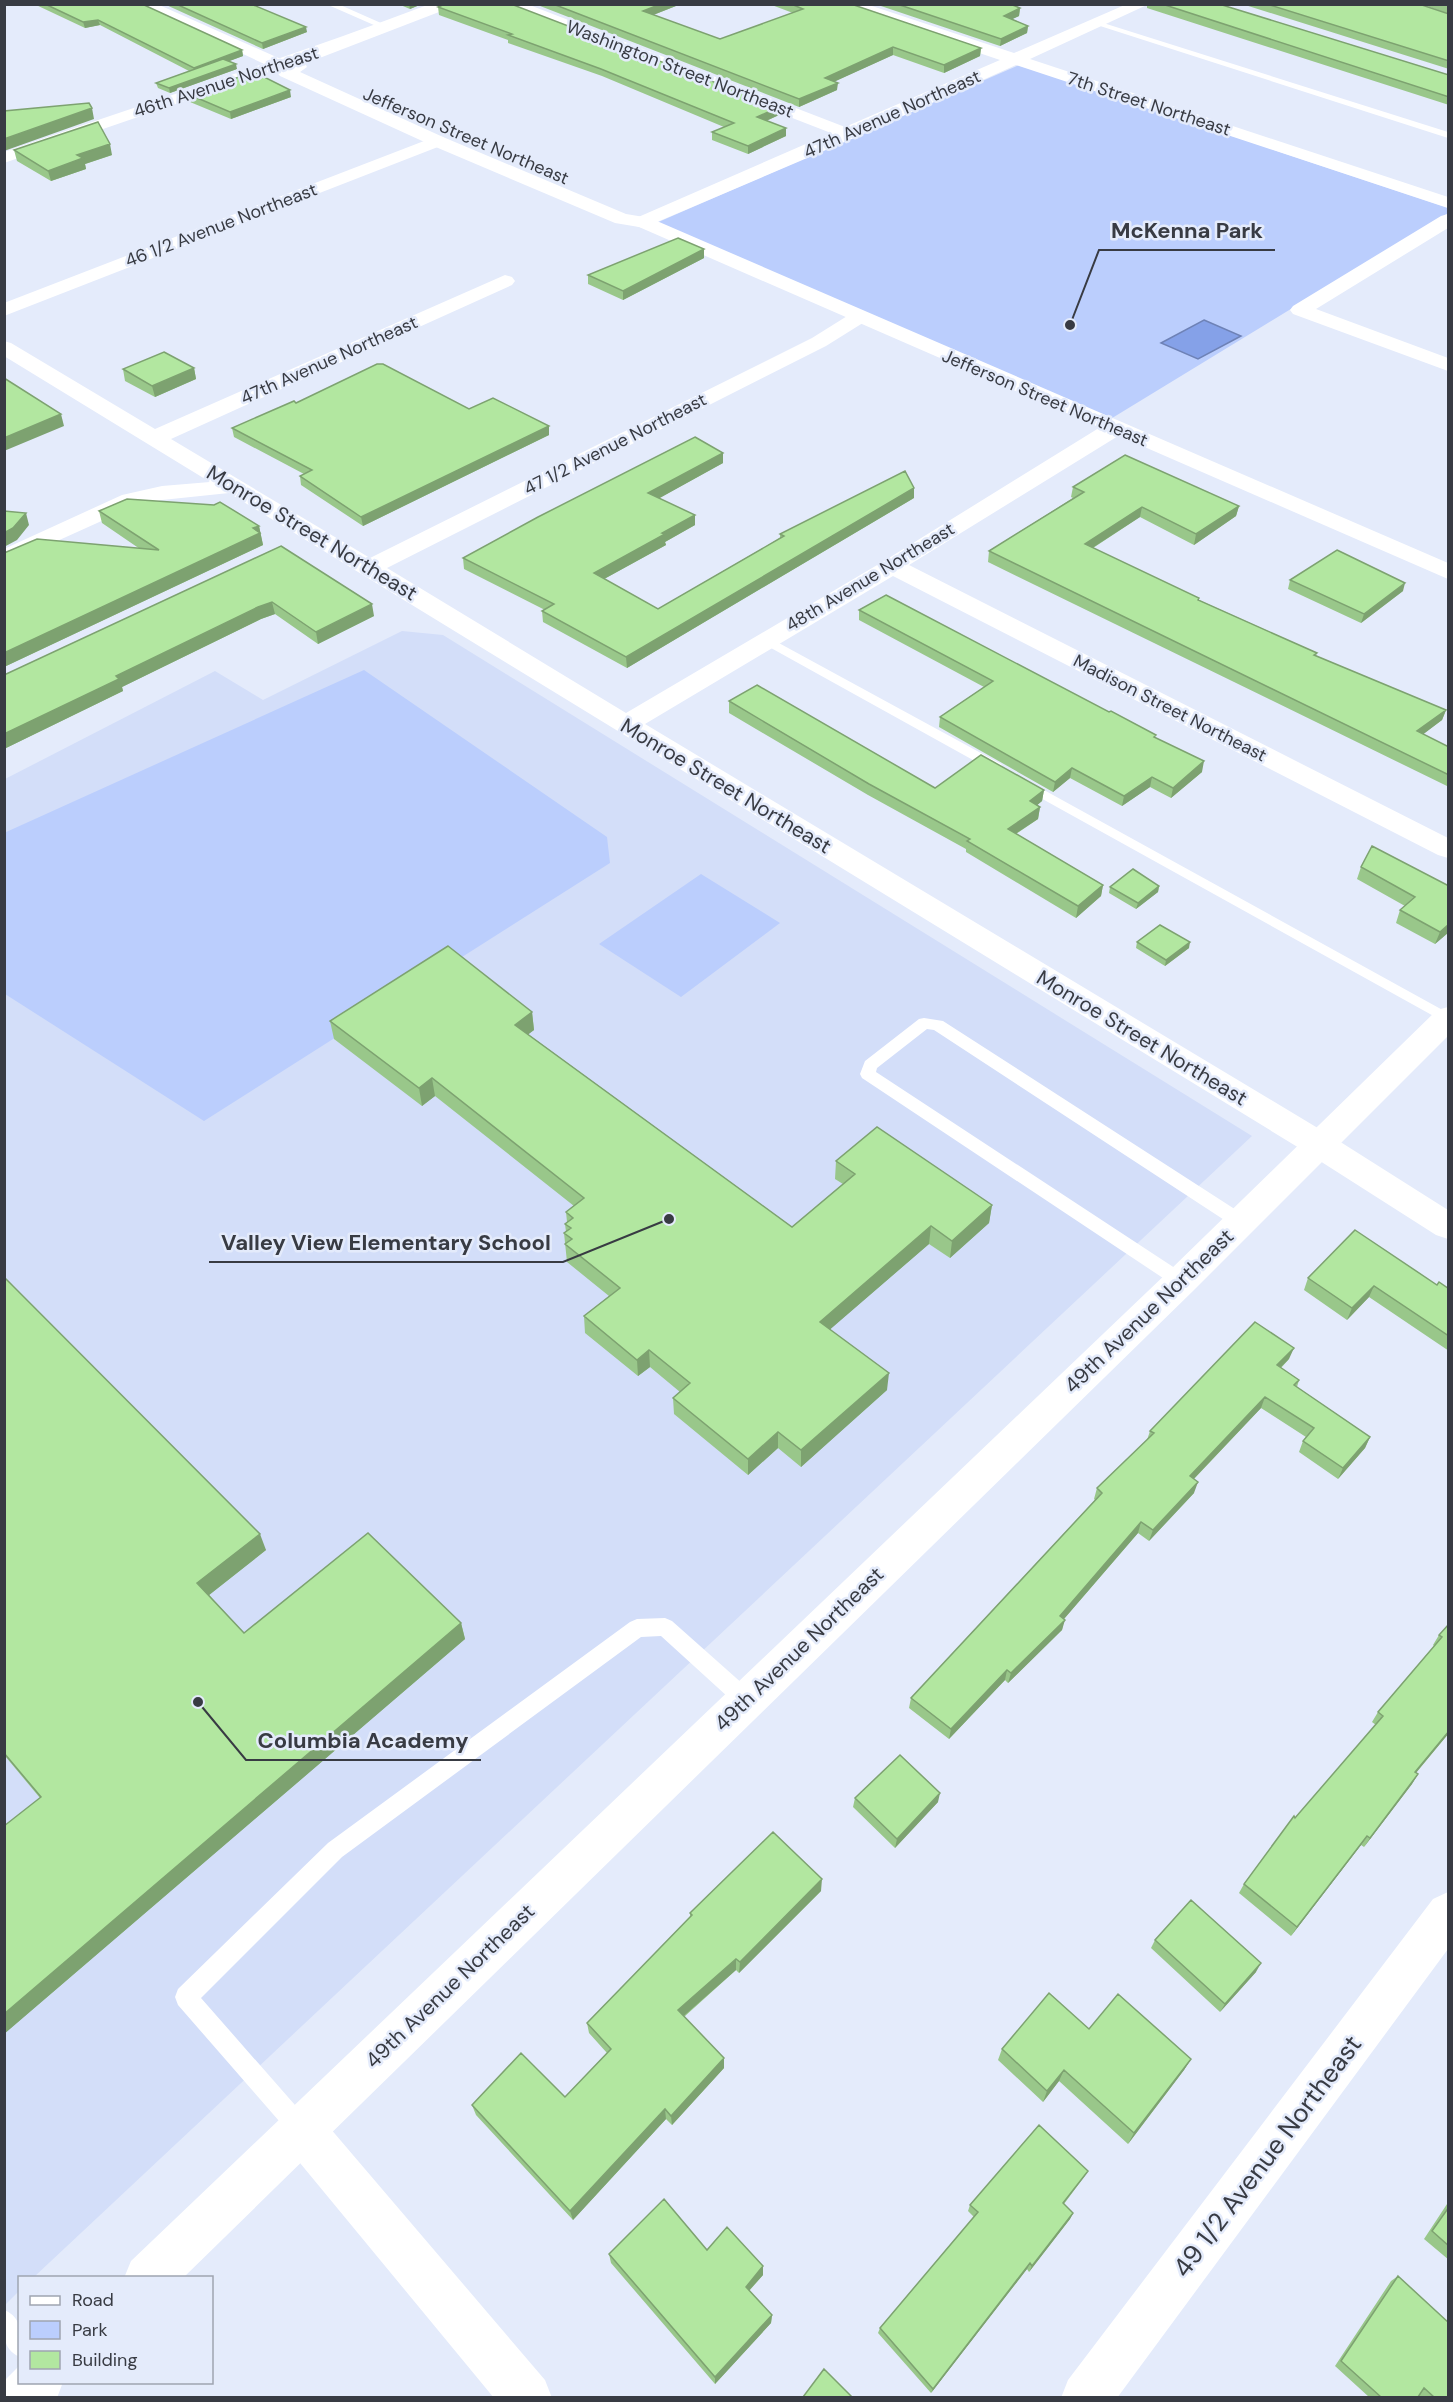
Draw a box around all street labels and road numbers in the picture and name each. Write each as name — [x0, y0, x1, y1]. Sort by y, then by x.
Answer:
street label: Washington Street Northeast — [563, 14, 797, 124]
street label: 46th Avenue Northeast — [130, 41, 322, 123]
street label: 47th Avenue Northeast — [800, 64, 984, 164]
street label: 7th Street Northeast — [1064, 66, 1234, 142]
street label: Jefferson Street Northeast — [359, 82, 573, 190]
street label: 46 1/2 Avenue Northeast — [122, 177, 320, 273]
street label: 47th Avenue Northeast — [237, 310, 421, 410]
street label: Jefferson Street Northeast — [938, 344, 1152, 452]
street label: 47 1/2 Avenue Northeast — [520, 387, 710, 501]
street label: Monroe Street Northeast — [201, 459, 423, 607]
street label: 48th Avenue Northeast — [781, 517, 959, 637]
street label: Madison Street Northeast — [1069, 649, 1271, 767]
street label: Monroe Street Northeast — [615, 712, 837, 860]
street label: Monroe Street Northeast — [1031, 964, 1253, 1112]
street label: 49th Avenue Northeast — [1058, 1223, 1240, 1399]
street label: 49th Avenue Northeast — [708, 1561, 890, 1737]
street label: 49th Avenue Northeast — [359, 1898, 541, 2074]
street label: 49 1/2 Avenue Northeast — [1165, 2028, 1369, 2284]

